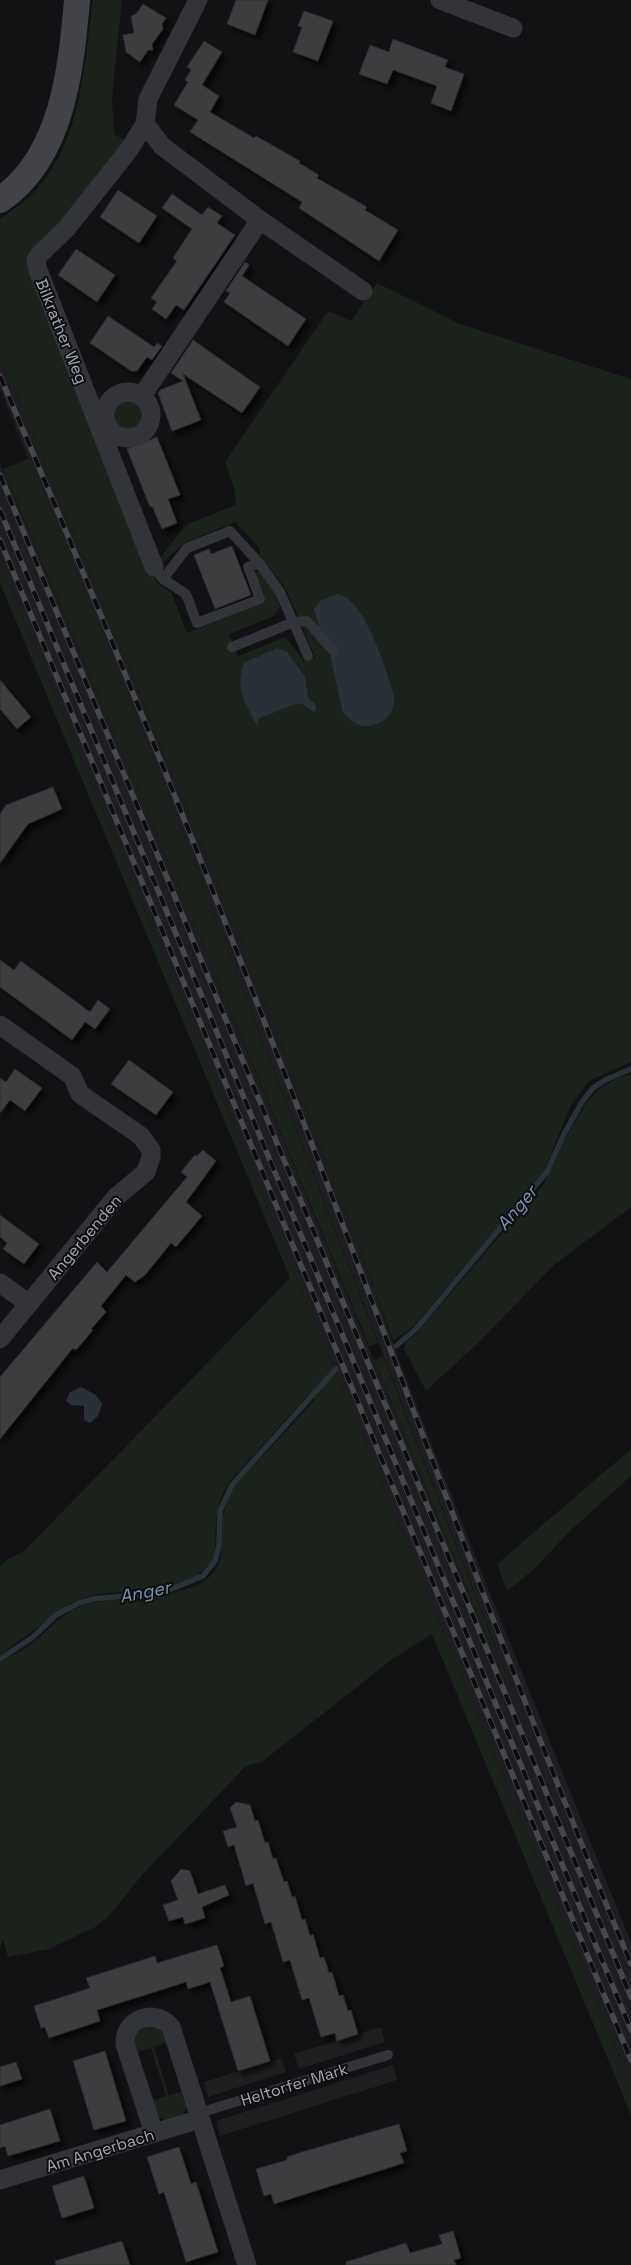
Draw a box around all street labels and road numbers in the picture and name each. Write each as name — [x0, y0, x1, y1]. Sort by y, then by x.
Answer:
street label: Bilkrather Weg — [31, 275, 92, 387]
street label: Angerbenden — [43, 1190, 126, 1284]
street label: Heltorfer Mark — [238, 2058, 351, 2111]
street label: Am Angerbach — [43, 2124, 157, 2177]

